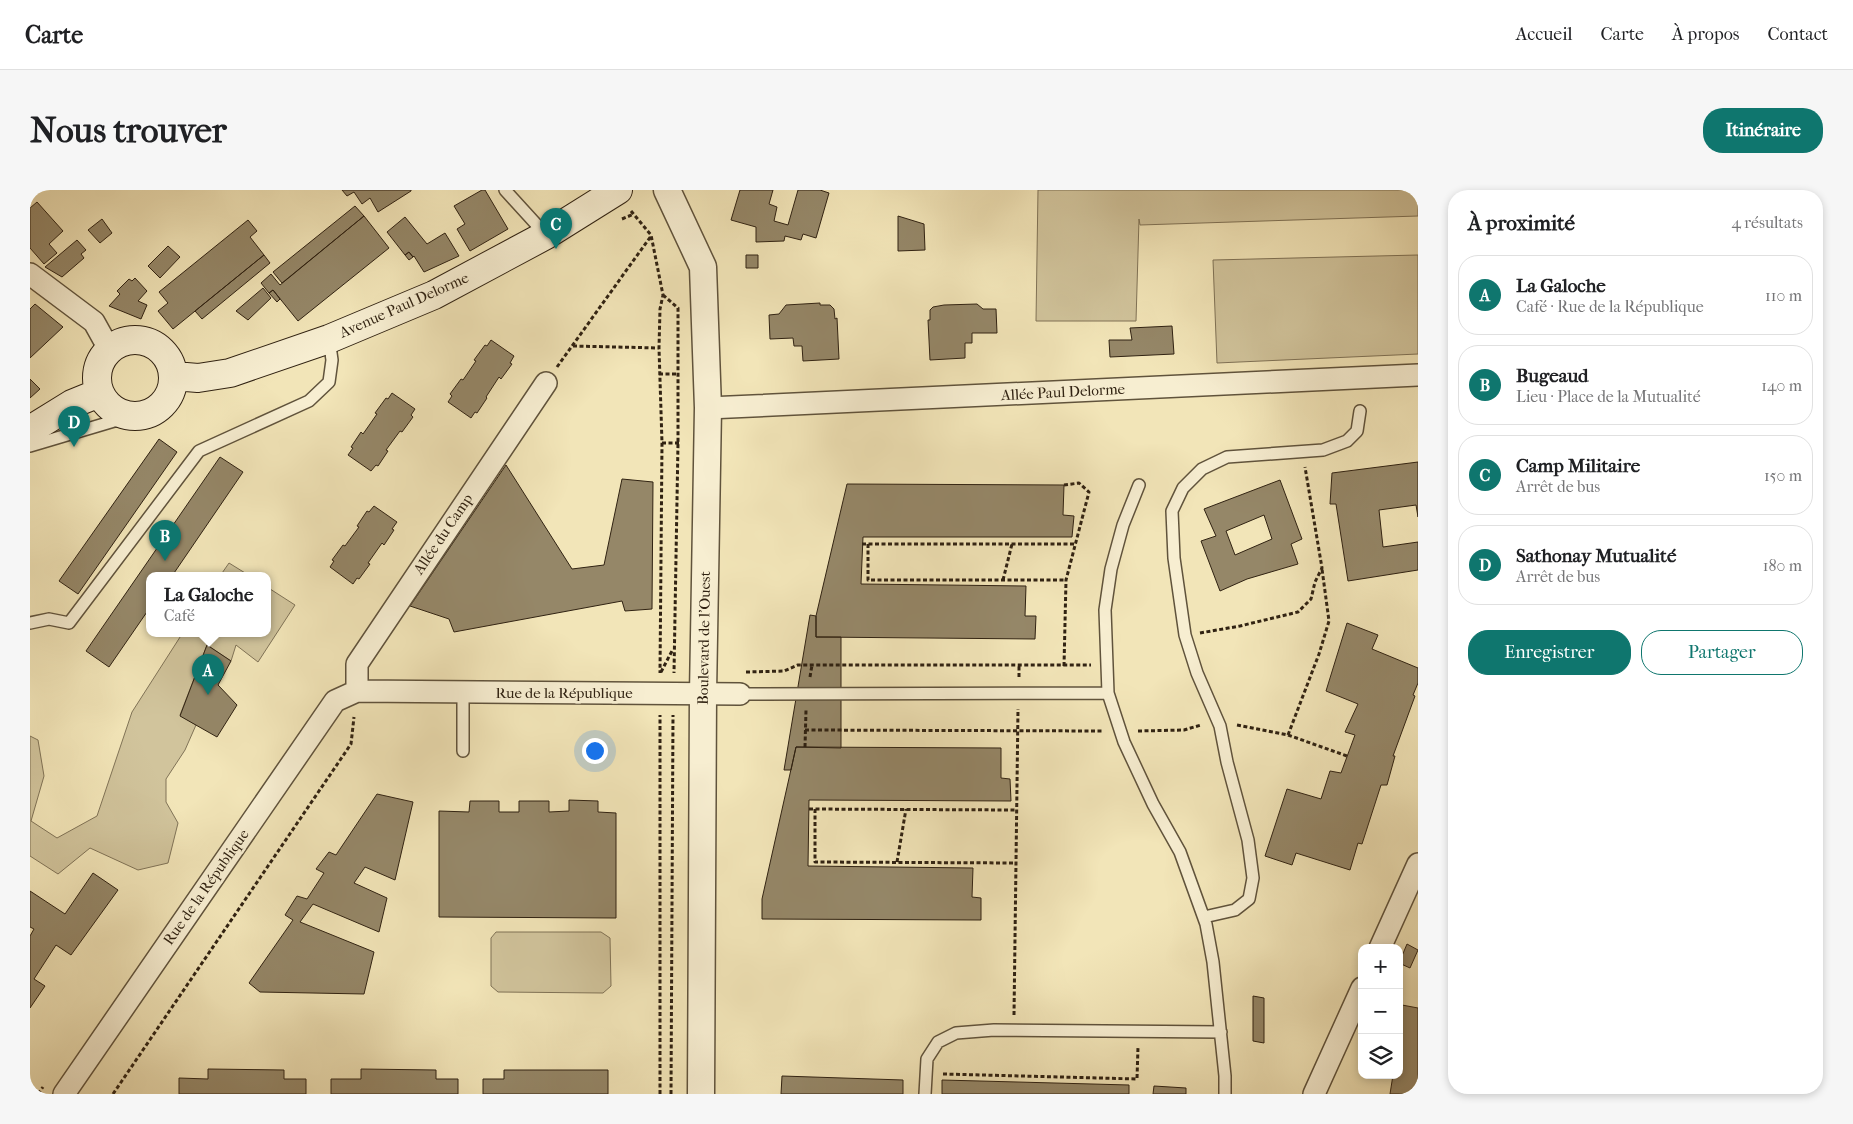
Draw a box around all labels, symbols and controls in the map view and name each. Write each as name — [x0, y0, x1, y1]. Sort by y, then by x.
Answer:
text: Carte — [25, 21, 83, 49]
text: Accueil — [1516, 24, 1573, 45]
text: Carte — [1601, 24, 1644, 45]
text: À propos — [1672, 24, 1739, 45]
text: Contact — [1767, 24, 1828, 45]
button: Itinéraire — [1703, 108, 1823, 153]
text: Nous trouver — [30, 110, 227, 151]
pin: C — [540, 208, 572, 249]
text: À proximité — [1468, 211, 1575, 235]
text: 4 résultats — [1731, 213, 1803, 232]
street label: Avenue Paul Delorme — [336, 268, 472, 342]
text: La Galoche — [1516, 275, 1606, 297]
text: A — [1480, 286, 1490, 305]
text: 110 m — [1765, 286, 1802, 305]
text: Café · Rue de la République — [1516, 297, 1704, 316]
text: Bugeaud — [1516, 365, 1588, 387]
text: B — [1480, 376, 1490, 395]
text: 140 m — [1761, 376, 1802, 395]
street label: Allée Paul Delorme — [1000, 380, 1126, 404]
text: Lieu · Place de la Mutualité — [1516, 387, 1701, 406]
pin: D — [58, 406, 90, 447]
text: Camp Militaire — [1516, 455, 1640, 477]
text: C — [1480, 466, 1490, 485]
text: 150 m — [1764, 466, 1802, 485]
text: Arrêt de bus — [1516, 477, 1600, 496]
street label: Allée du Camp — [409, 490, 477, 579]
pin: B — [149, 520, 181, 561]
text: Sathonay Mutualité — [1516, 545, 1676, 567]
text: D — [1479, 556, 1491, 575]
text: 180 m — [1763, 556, 1802, 575]
text: Arrêt de bus — [1516, 567, 1600, 586]
street label: Boulevard de l'Ouest — [694, 570, 714, 705]
popup — [146, 572, 271, 637]
text: La Galoche — [164, 584, 253, 606]
text: Café — [164, 606, 195, 625]
button: Enregistrer — [1468, 630, 1631, 675]
button: Partager — [1641, 630, 1803, 675]
pin: A — [192, 654, 224, 695]
street label: Rue de la République — [495, 684, 633, 702]
your location — [582, 738, 608, 764]
street label: Rue de la République — [159, 825, 253, 948]
map controls — [1358, 944, 1403, 1079]
button: + — [1358, 944, 1403, 989]
button: − — [1358, 989, 1403, 1034]
button: layers — [1358, 1034, 1403, 1079]

